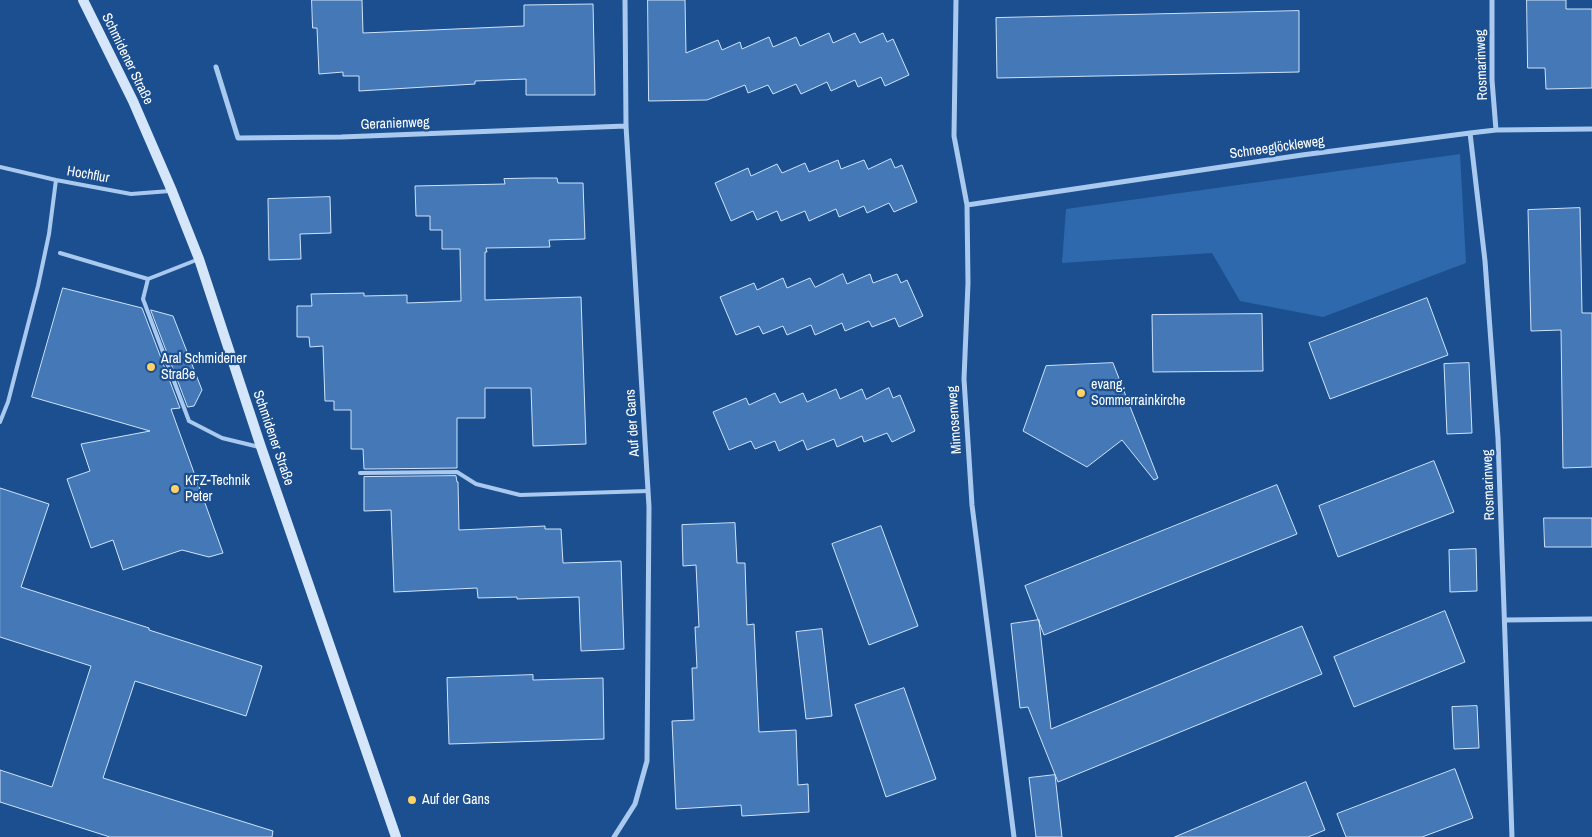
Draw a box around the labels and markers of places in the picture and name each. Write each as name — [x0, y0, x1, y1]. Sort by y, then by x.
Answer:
place label: Aral Schmidener Straße — [161, 351, 246, 384]
marker: Aral Schmidener Straße — [145, 361, 157, 373]
place label: evang. Sommerrainkirche — [1091, 377, 1185, 410]
marker: evang. Sommerrainkirche — [1075, 387, 1087, 399]
place label: KFZ-Technik Peter — [185, 473, 250, 506]
marker: KFZ-Technik Peter — [169, 483, 181, 495]
place label: Auf der Gans — [422, 792, 490, 808]
marker: Auf der Gans — [406, 794, 418, 806]

